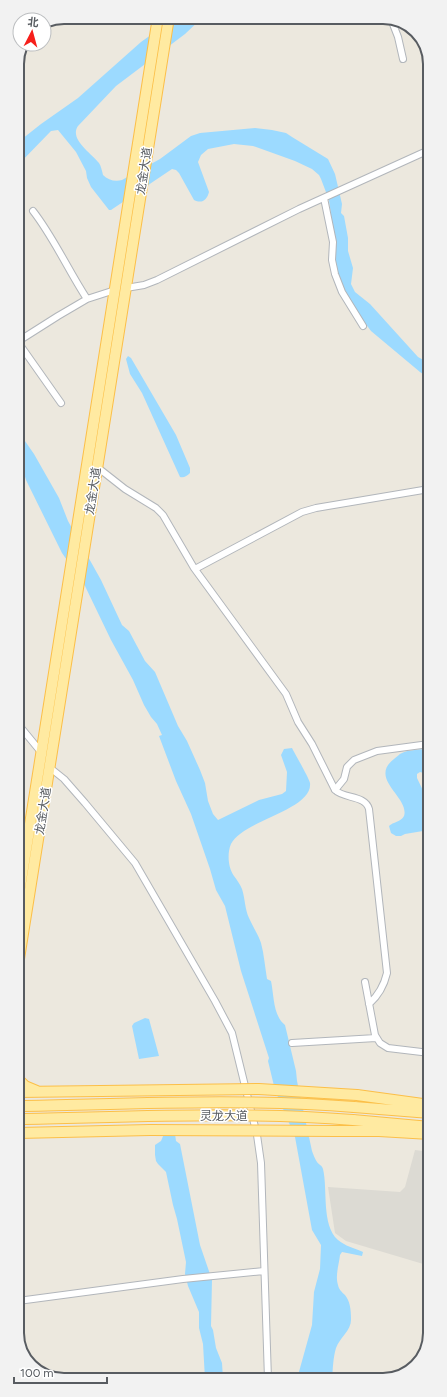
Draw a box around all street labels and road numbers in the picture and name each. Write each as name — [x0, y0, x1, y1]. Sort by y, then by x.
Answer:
street label: 龙金大道 — [133, 146, 155, 196]
street label: 龙金大道 — [82, 466, 104, 516]
street label: 龙金大道 — [32, 786, 54, 836]
street label: 灵龙大道 — [200, 1109, 248, 1123]

